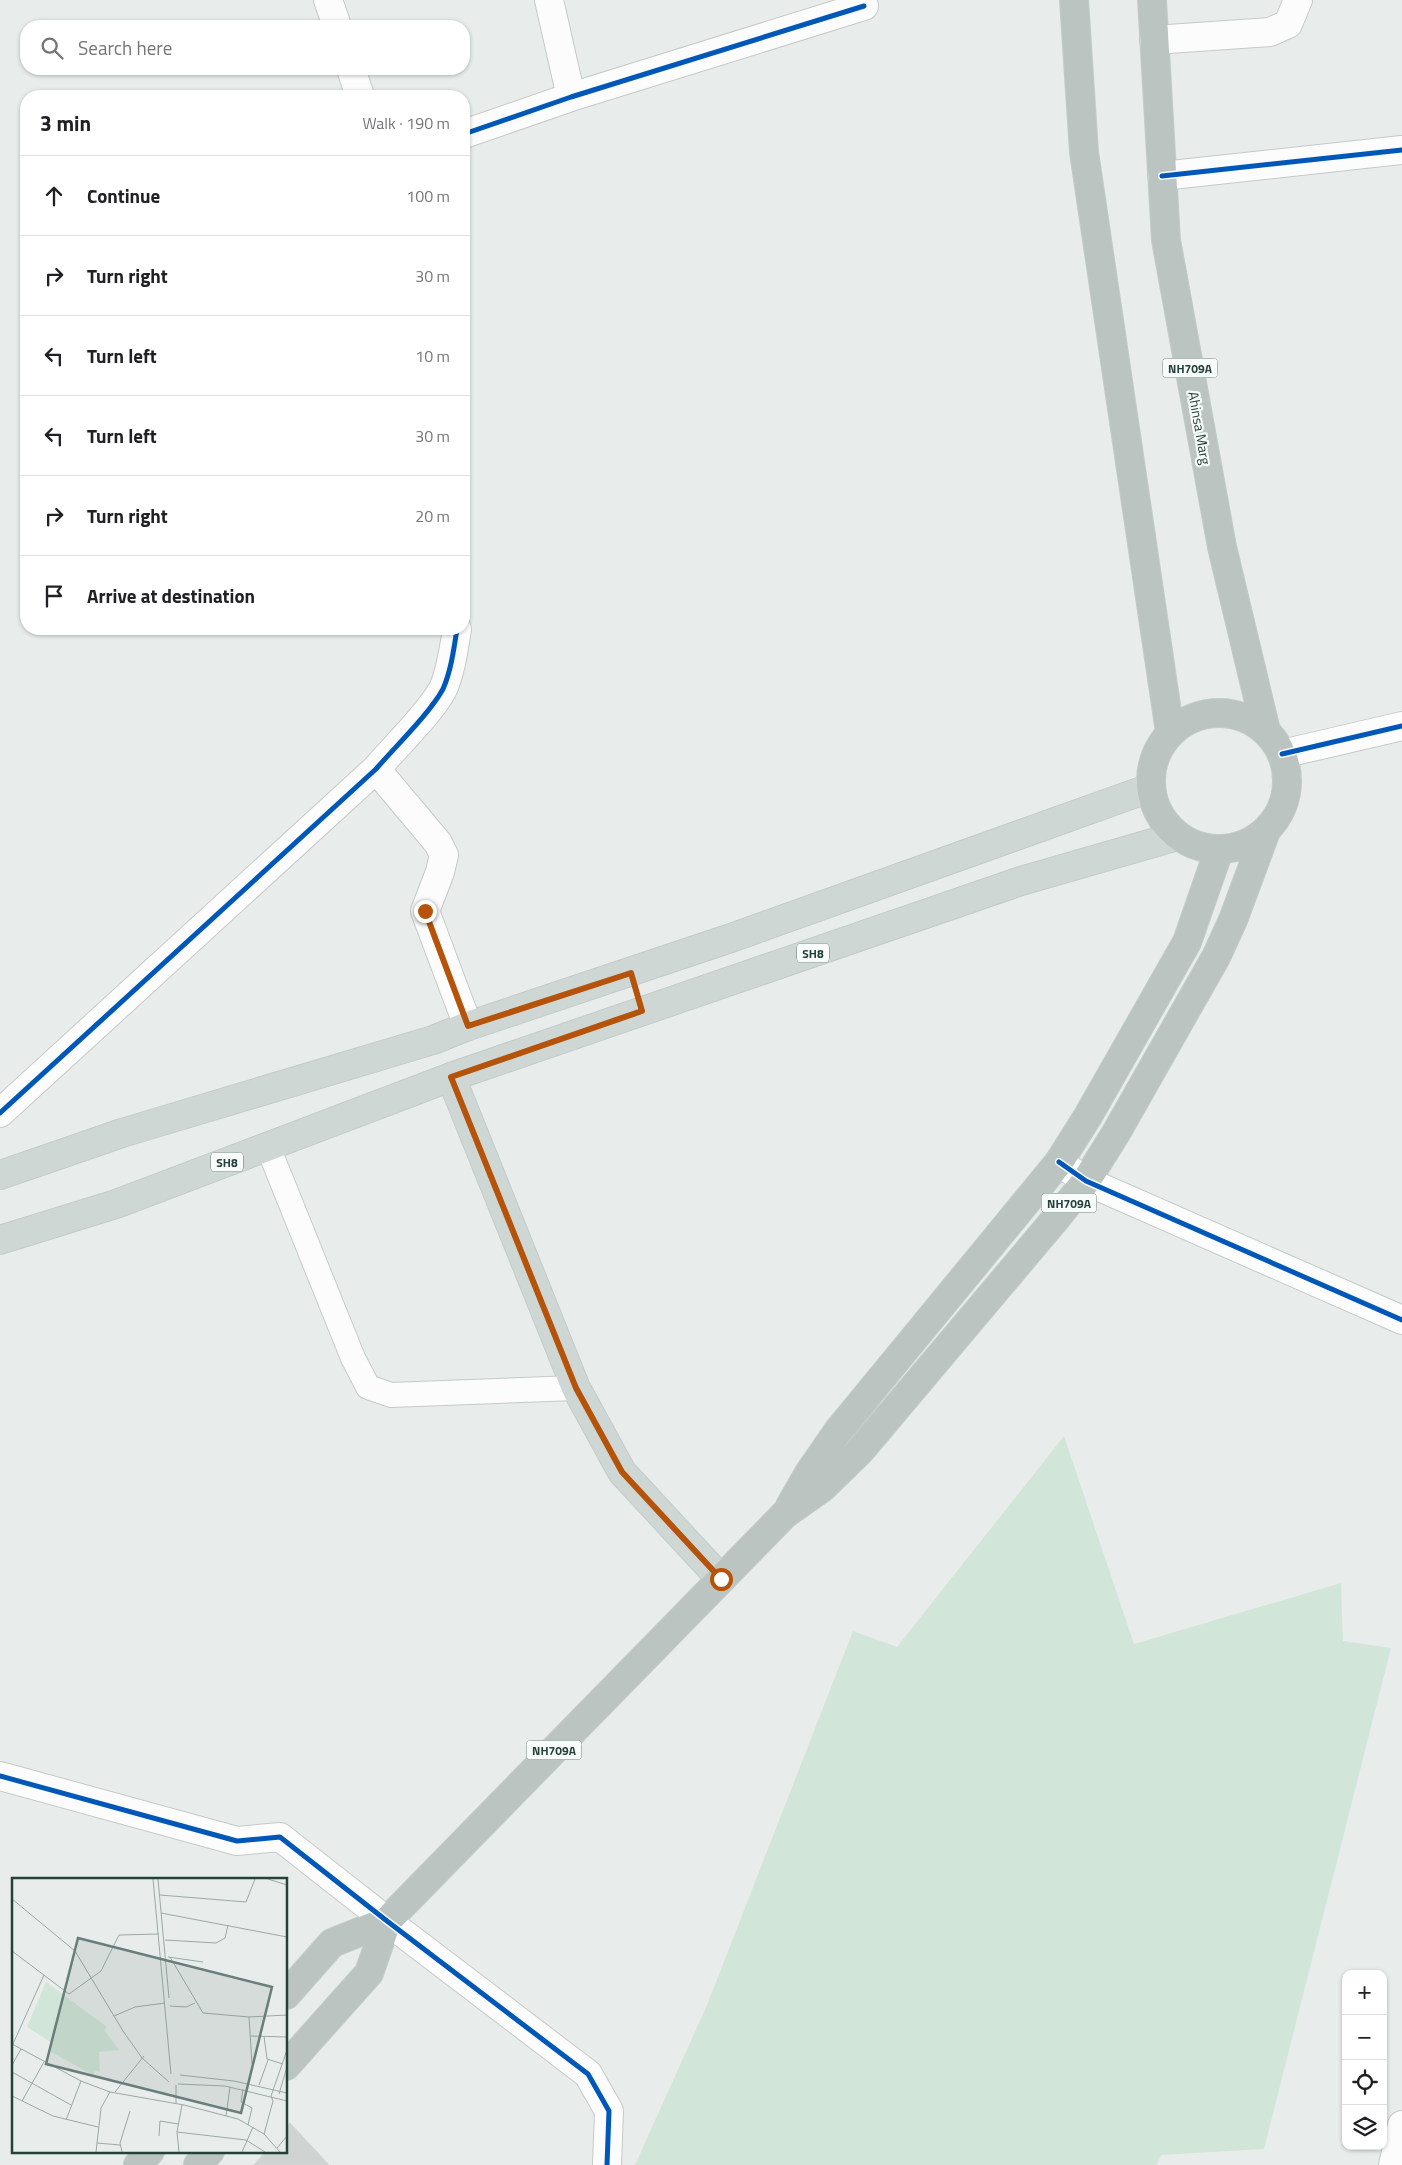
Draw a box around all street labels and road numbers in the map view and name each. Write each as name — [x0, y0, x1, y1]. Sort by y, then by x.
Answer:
road number: NH709A — [1162, 358, 1218, 378]
street label: Ahinsa Marg — [1183, 390, 1217, 466]
road number: SH8 — [797, 944, 829, 962]
road number: SH8 — [211, 1152, 243, 1172]
road number: NH709A — [1042, 1194, 1096, 1212]
road number: NH709A — [526, 1740, 582, 1760]

